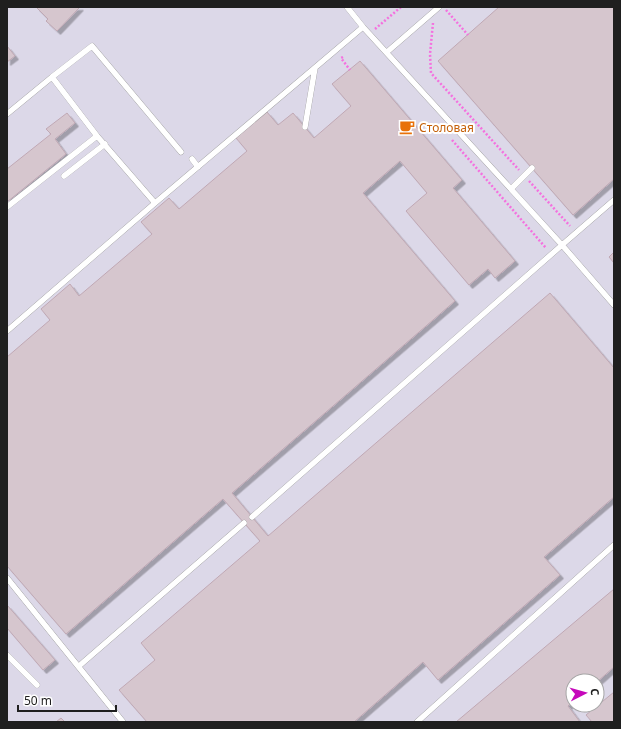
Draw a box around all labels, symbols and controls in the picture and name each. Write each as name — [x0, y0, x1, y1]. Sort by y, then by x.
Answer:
cafe icon: Столовая — [398, 118, 416, 136]
place label: Столовая — [419, 119, 474, 136]
north arrow — [565, 673, 605, 713]
scale bar — [18, 687, 116, 713]
text: С — [588, 688, 603, 696]
text: 50 m — [24, 692, 52, 709]

